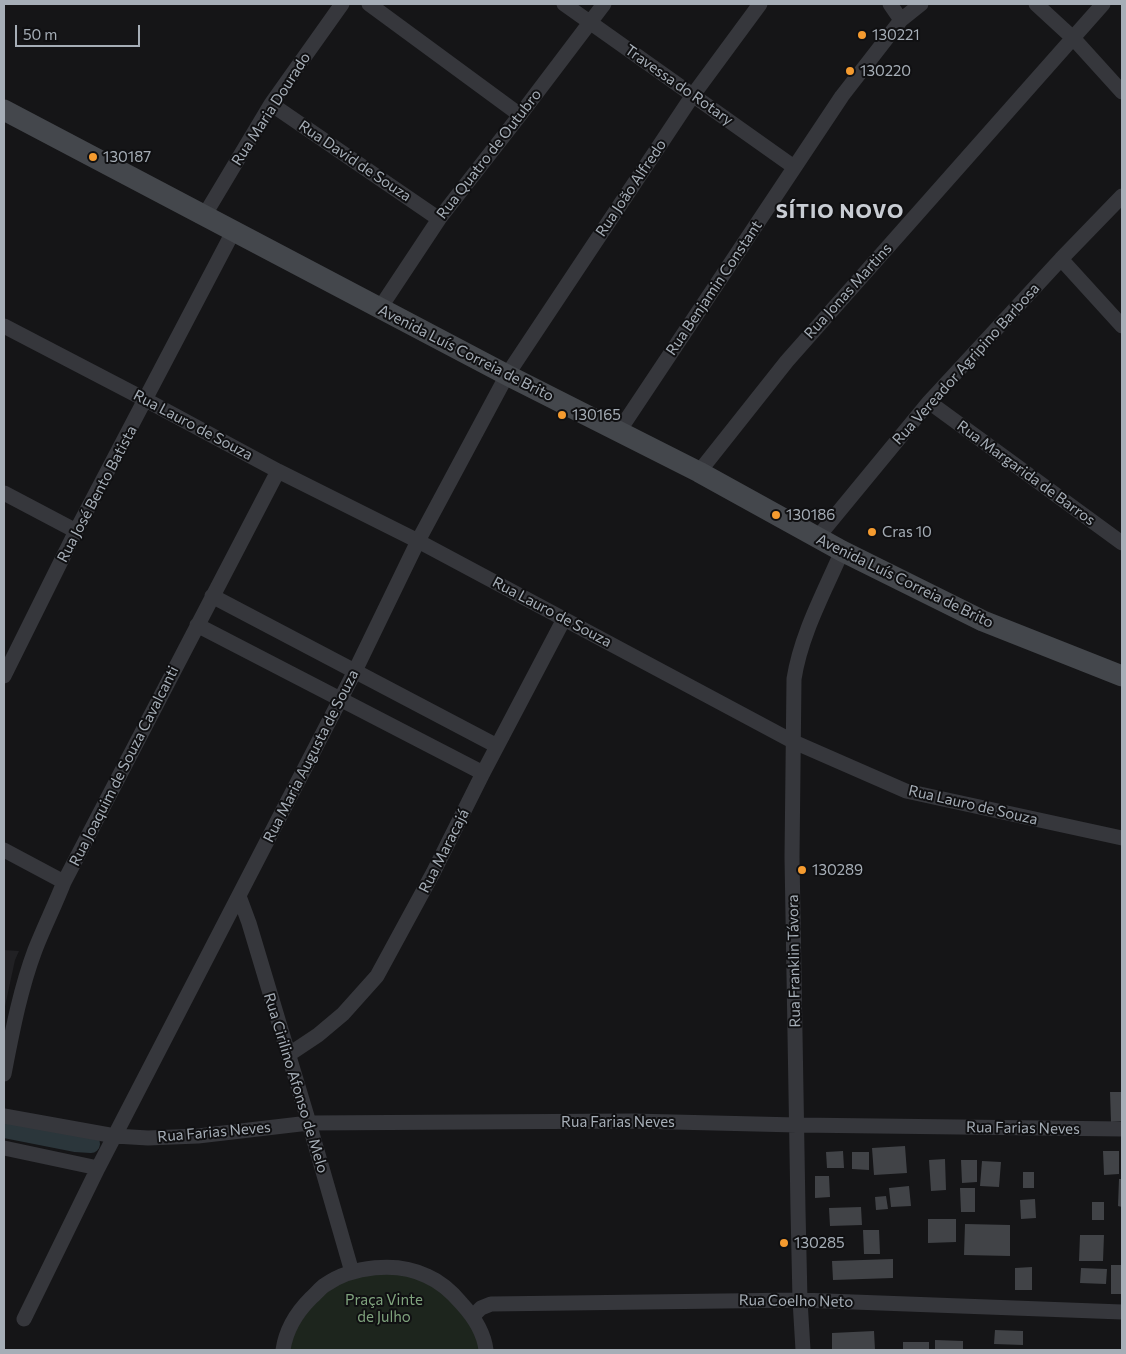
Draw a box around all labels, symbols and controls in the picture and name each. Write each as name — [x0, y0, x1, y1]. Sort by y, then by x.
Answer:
scale bar — [18, 15, 142, 47]
text: 50 m — [23, 25, 57, 43]
place label: 130221 — [872, 26, 920, 44]
marker: 130221 — [856, 29, 868, 41]
street label: Travessa do Rotary — [621, 41, 737, 129]
street label: Rua Maria Dourado — [228, 49, 314, 169]
place label: 130220 — [860, 62, 911, 80]
marker: 130220 — [844, 65, 856, 77]
street label: Rua Quatro de Outubro — [433, 86, 545, 222]
street label: Rua David de Souza — [295, 117, 415, 205]
street label: Rua João Alfredo — [592, 136, 670, 240]
place label: 130187 — [103, 148, 151, 166]
marker: 130187 — [87, 151, 99, 163]
district label: SÍTIO NOVO — [775, 199, 905, 223]
street label: Rua Benjamin Constant — [662, 217, 766, 359]
street label: Rua Jonas Martins — [800, 240, 896, 342]
street label: Rua Vereador Agripino Barbosa — [889, 279, 1043, 449]
street label: Avenida Luís Correia de Brito — [375, 301, 557, 405]
street label: Rua Lauro de Souza — [130, 386, 256, 464]
place label: 130165 — [572, 406, 621, 424]
marker: 130165 — [556, 409, 568, 421]
street label: Rua Margarida de Barros — [953, 417, 1099, 529]
street label: Rua José Bento Batista — [53, 423, 141, 565]
place label: 130186 — [786, 506, 835, 524]
marker: 130186 — [770, 509, 782, 521]
place label: Cras 10 — [882, 523, 932, 541]
marker: Cras 10 — [866, 526, 878, 538]
street label: Avenida Luís Correia de Brito — [813, 530, 997, 632]
street label: Rua Lauro de Souza — [489, 573, 615, 651]
street label: Rua Joaquim de Souza Cavalcanti — [66, 663, 182, 869]
street label: Rua Maria Augusta de Souza — [260, 667, 362, 845]
street label: Rua Lauro de Souza — [907, 781, 1039, 829]
street label: Rua Maracajá — [415, 806, 473, 896]
place label: 130289 — [812, 861, 863, 879]
marker: 130289 — [796, 864, 808, 876]
street label: Rua Franklin Távora — [784, 894, 804, 1028]
street label: Rua Cirilino Afonso de Melo — [260, 991, 332, 1175]
street label: Rua Farias Neves — [561, 1113, 675, 1131]
street label: Rua Farias Neves — [157, 1118, 271, 1146]
street label: Rua Farias Neves — [966, 1118, 1080, 1138]
place label: 130285 — [794, 1234, 845, 1252]
marker: 130285 — [778, 1237, 790, 1249]
park label: Praça Vinte de Julho — [345, 1291, 423, 1326]
street label: Rua Coelho Neto — [739, 1291, 853, 1311]

